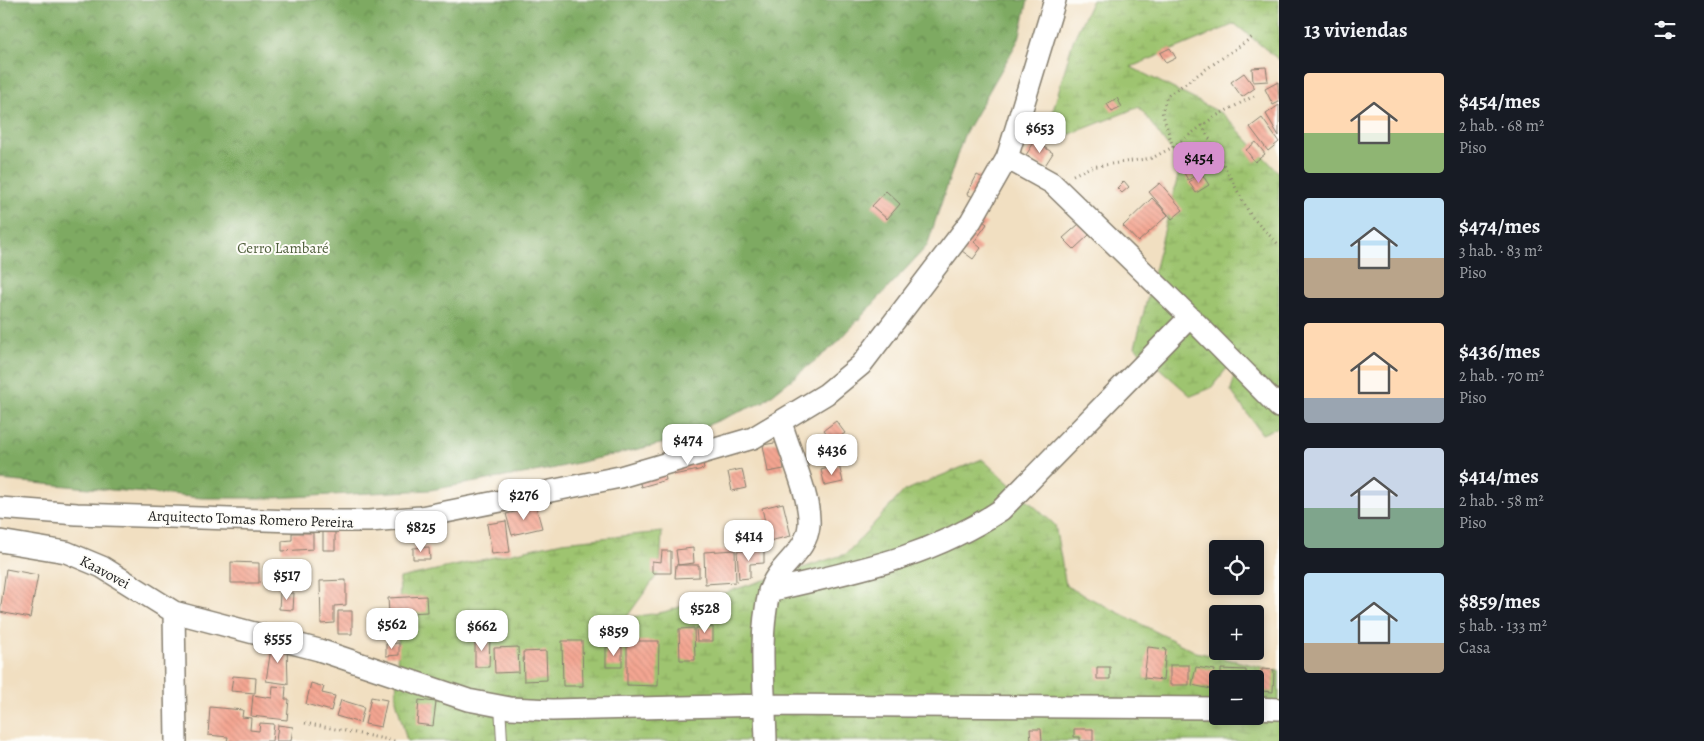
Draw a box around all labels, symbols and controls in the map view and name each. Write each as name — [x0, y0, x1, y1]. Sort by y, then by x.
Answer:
text: 13 viviendas — [1304, 16, 1408, 44]
icon: filters — [1651, 16, 1679, 44]
text: $454/mes — [1459, 87, 1540, 115]
icon: home — [1344, 93, 1404, 153]
pin: $653 — [1010, 112, 1070, 154]
text: 2 hab. · 68 m² — [1459, 115, 1544, 137]
text: $653 — [1026, 117, 1054, 139]
text: Piso — [1459, 137, 1487, 159]
pin: $454 — [1169, 142, 1229, 184]
text: $454 — [1184, 147, 1214, 169]
text: $474/mes — [1459, 212, 1540, 240]
icon: home — [1344, 218, 1404, 278]
park label: Cerro Lambaré — [237, 238, 329, 258]
text: 3 hab. · 83 m² — [1459, 240, 1543, 262]
text: Piso — [1459, 262, 1487, 284]
text: $436/mes — [1459, 337, 1540, 365]
icon: home — [1344, 343, 1404, 403]
text: 2 hab. · 70 m² — [1459, 365, 1544, 387]
text: Piso — [1459, 387, 1487, 409]
pin: $474 — [658, 424, 718, 466]
text: $474 — [673, 429, 703, 451]
pin: $436 — [802, 434, 862, 476]
text: $436 — [817, 439, 847, 461]
text: $414/mes — [1459, 462, 1539, 490]
icon: home — [1344, 468, 1404, 528]
pin: $276 — [494, 478, 554, 521]
text: $276 — [509, 484, 539, 506]
text: 2 hab. · 58 m² — [1459, 490, 1544, 512]
street label: Arquitecto Tomas Romero Pereira — [147, 505, 354, 533]
pin: $825 — [391, 510, 451, 553]
text: Piso — [1459, 512, 1487, 534]
text: $825 — [406, 516, 436, 538]
pin: $414 — [719, 520, 779, 562]
text: $414 — [735, 525, 763, 547]
map controls — [1209, 540, 1264, 725]
button: locate — [1209, 540, 1264, 595]
street label: Kaavovei — [76, 550, 134, 594]
pin: $517 — [257, 558, 317, 601]
text: $517 — [274, 564, 300, 586]
text: $859/mes — [1459, 587, 1540, 615]
pin: $528 — [675, 592, 735, 634]
icon: home — [1344, 593, 1404, 653]
text: $528 — [690, 597, 720, 619]
button: + — [1209, 605, 1264, 660]
pin: $562 — [362, 608, 422, 650]
pin: $662 — [452, 610, 512, 652]
text: $562 — [377, 613, 407, 635]
pin: $859 — [584, 614, 644, 657]
text: $662 — [467, 615, 497, 637]
text: 5 hab. · 133 m² — [1459, 615, 1547, 637]
text: $859 — [599, 620, 629, 642]
pin: $555 — [248, 622, 308, 664]
text: $555 — [264, 627, 292, 649]
text: Casa — [1459, 637, 1490, 659]
button: − — [1209, 670, 1264, 725]

